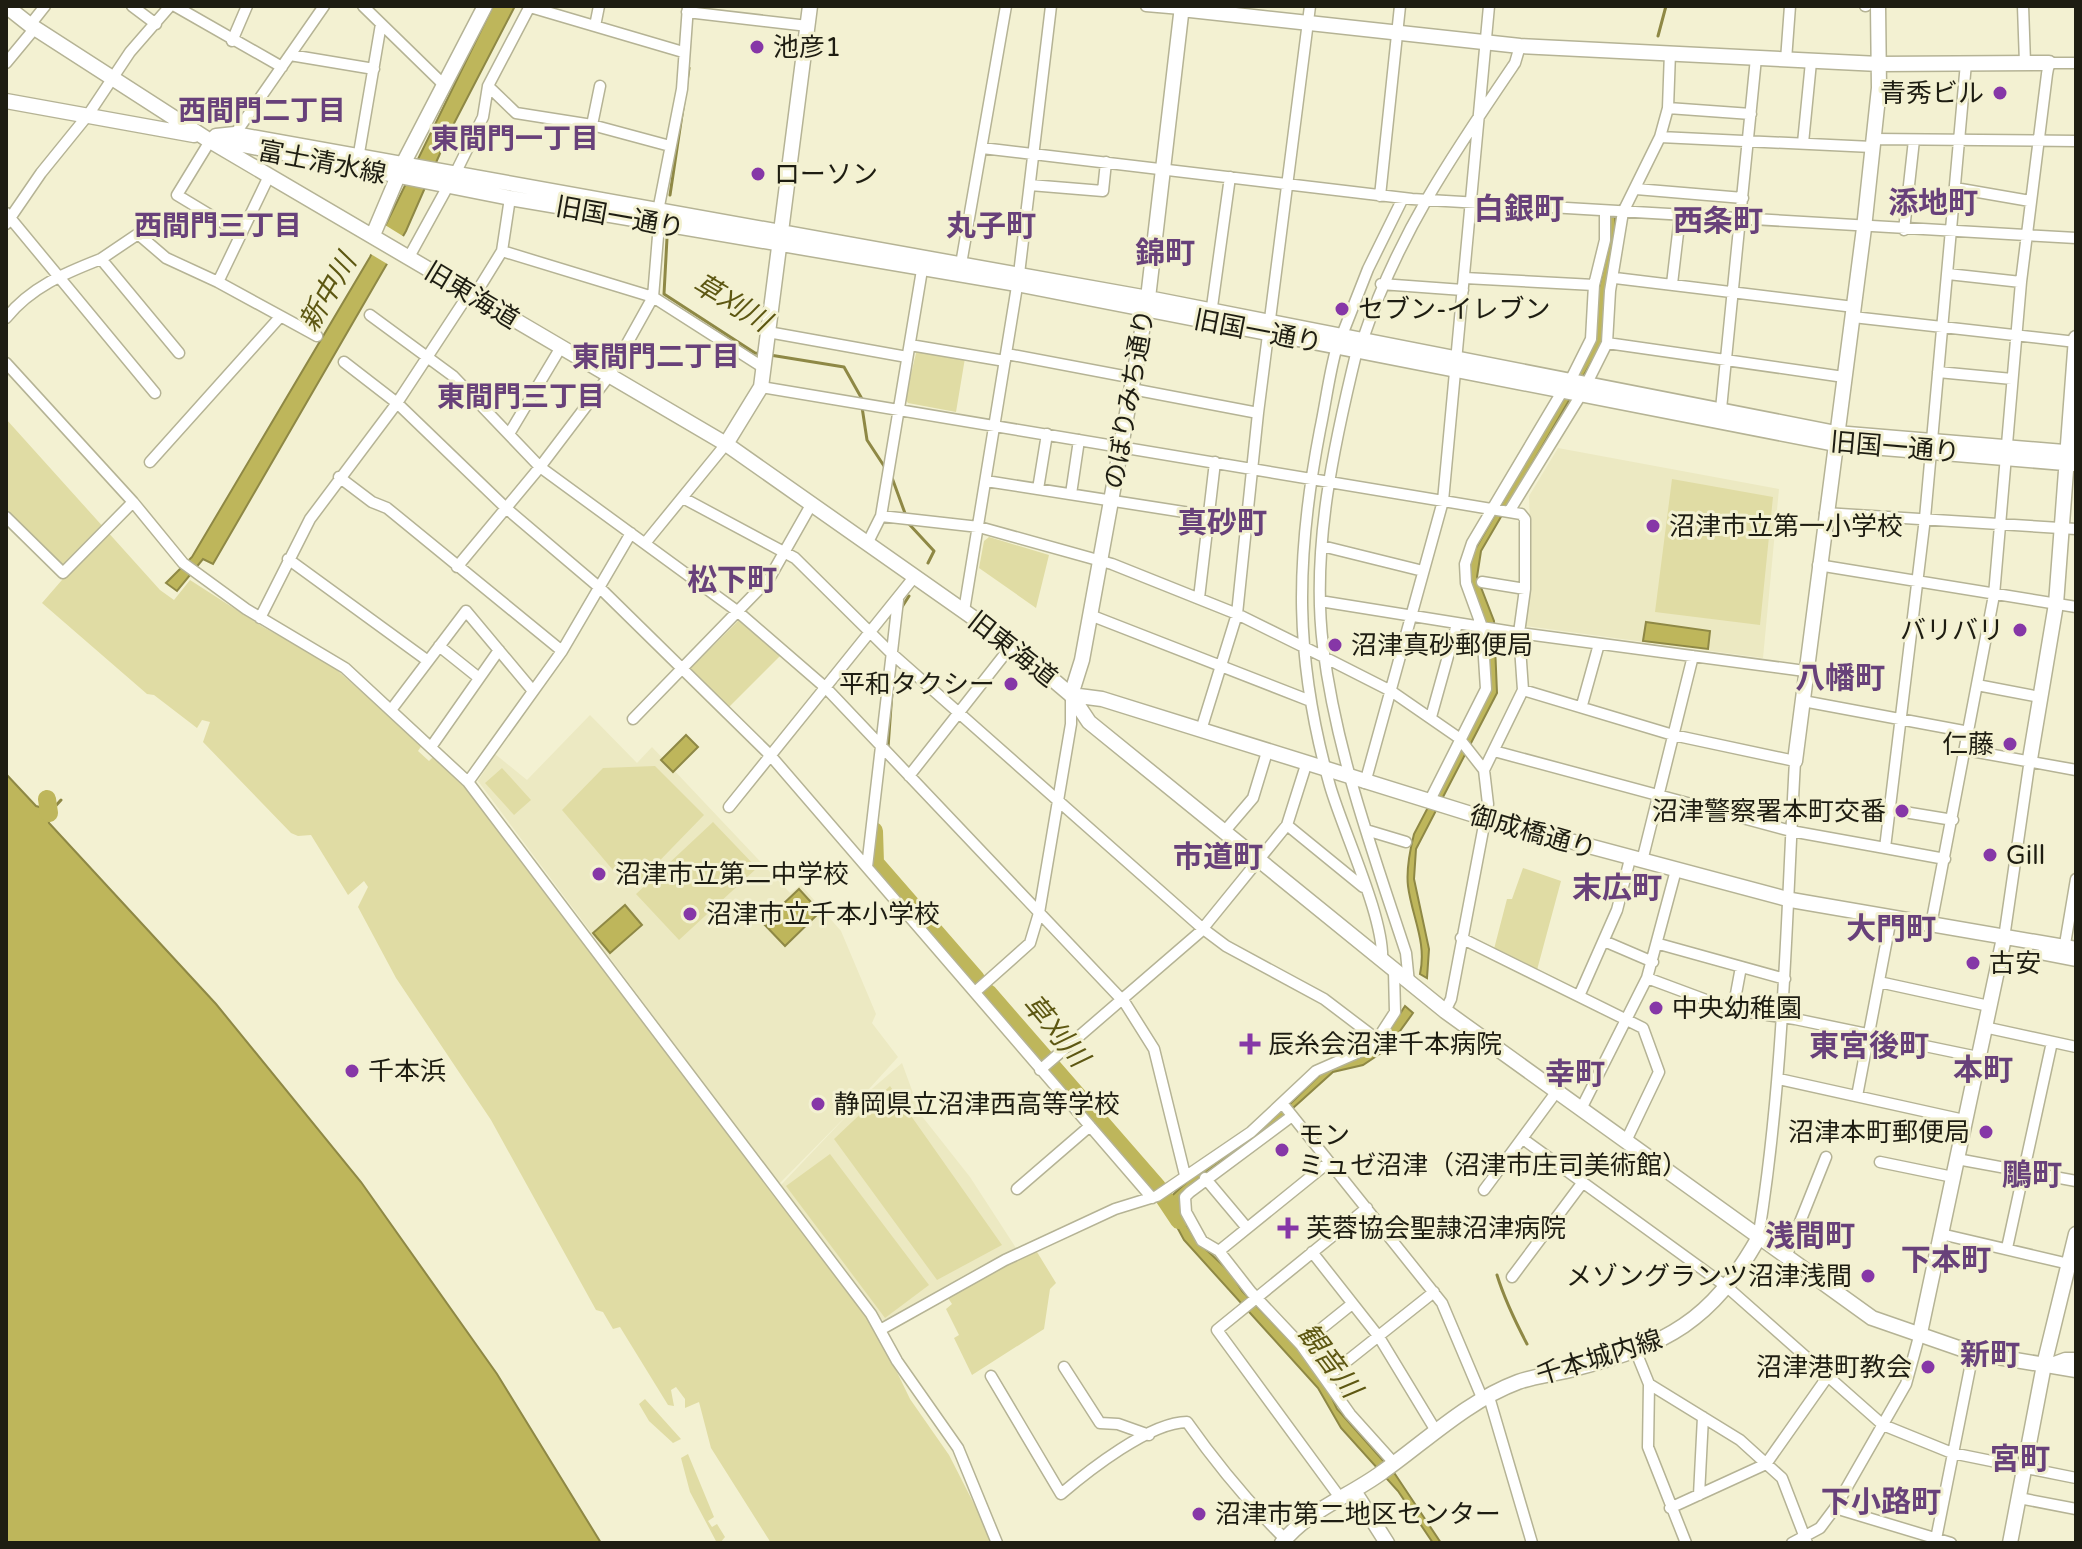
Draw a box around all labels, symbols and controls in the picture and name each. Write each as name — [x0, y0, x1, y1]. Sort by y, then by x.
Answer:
place label: 池彦1 — [773, 32, 841, 63]
marker: 池彦1 — [748, 38, 766, 56]
place label: 青秀ビル — [1880, 78, 1984, 109]
marker: 青秀ビル — [1991, 84, 2009, 102]
district label: 西間門二丁目 — [178, 94, 346, 128]
district label: 東間門一丁目 — [431, 122, 599, 156]
street label: 富士清水線 — [255, 135, 389, 190]
place label: ローソン — [774, 159, 878, 190]
marker: ローソン — [749, 165, 767, 183]
district label: 添地町 — [1888, 185, 1978, 222]
street label: 旧国一通り — [553, 191, 687, 244]
district label: 白銀町 — [1474, 191, 1564, 228]
district label: 西条町 — [1673, 203, 1763, 240]
district label: 丸子町 — [946, 208, 1036, 245]
district label: 西間門三丁目 — [134, 209, 302, 243]
district label: 錦町 — [1135, 235, 1195, 272]
water label: 新中川 — [292, 245, 365, 337]
street label: 旧東海道 — [419, 255, 524, 336]
water label: 草刈川 — [687, 267, 779, 341]
place label: セブン-イレブン — [1358, 294, 1551, 325]
marker: セブン-イレブン — [1333, 300, 1351, 318]
street label: 旧国一通り — [1191, 304, 1325, 359]
street label: のぼりみち通り — [1098, 307, 1161, 491]
district label: 東間門二丁目 — [572, 340, 740, 374]
district label: 東間門三丁目 — [437, 380, 605, 414]
street label: 旧国一通り — [1829, 426, 1961, 469]
district label: 真砂町 — [1177, 505, 1267, 542]
place label: 沼津市立第一小学校 — [1669, 511, 1903, 542]
marker: 沼津市立第一小学校 — [1644, 517, 1662, 535]
district label: 松下町 — [687, 562, 777, 599]
street label: 旧東海道 — [962, 605, 1063, 694]
place label: バリバリ — [1900, 615, 2004, 646]
marker: バリバリ — [2011, 621, 2029, 639]
place label: 沼津真砂郵便局 — [1351, 630, 1533, 661]
marker: 沼津真砂郵便局 — [1326, 636, 1344, 654]
district label: 八幡町 — [1795, 660, 1885, 697]
place label: 平和タクシー — [839, 669, 995, 700]
marker: 平和タクシー — [1002, 675, 1020, 693]
place label: 仁藤 — [1942, 729, 1994, 760]
marker: 仁藤 — [2001, 735, 2019, 753]
place label: 沼津警察署本町交番 — [1652, 796, 1886, 827]
street label: 御成橋通り — [1466, 800, 1600, 865]
marker: 沼津警察署本町交番 — [1893, 802, 1911, 820]
district label: 市道町 — [1173, 839, 1263, 876]
place label: Gill — [2006, 840, 2045, 871]
marker: Gill — [1981, 846, 1999, 864]
place label: 沼津市立第二中学校 — [615, 859, 849, 890]
marker: 沼津市立第二中学校 — [590, 865, 608, 883]
district label: 末広町 — [1572, 870, 1662, 907]
place label: 沼津市立千本小学校 — [706, 899, 940, 930]
marker: 沼津市立千本小学校 — [681, 905, 699, 923]
district label: 大門町 — [1846, 911, 1936, 948]
place label: 古安 — [1989, 948, 2041, 979]
marker: 古安 — [1964, 954, 1982, 972]
water label: 草刈川 — [1015, 988, 1097, 1076]
place label: 中央幼稚園 — [1672, 993, 1802, 1024]
marker: 中央幼稚園 — [1647, 999, 1665, 1017]
district label: 東宮後町 — [1809, 1028, 1929, 1065]
place label: 辰糸会沼津千本病院 — [1268, 1029, 1502, 1060]
marker: 辰糸会沼津千本病院 — [1239, 1033, 1261, 1055]
district label: 本町 — [1953, 1052, 2013, 1089]
place label: 千本浜 — [368, 1056, 446, 1087]
district label: 幸町 — [1545, 1056, 1605, 1093]
marker: 千本浜 — [343, 1062, 361, 1080]
place label: 静岡県立沼津西高等学校 — [834, 1089, 1120, 1120]
marker: 静岡県立沼津西高等学校 — [809, 1095, 827, 1113]
place label: 沼津本町郵便局 — [1788, 1117, 1970, 1148]
place label: モン ミュゼ沼津（沼津市庄司美術館） — [1298, 1120, 1688, 1181]
marker: 沼津本町郵便局 — [1977, 1123, 1995, 1141]
marker: モン ミュゼ沼津（沼津市庄司美術館） — [1273, 1141, 1291, 1159]
district label: 鵰町 — [2002, 1157, 2062, 1194]
place label: 芙蓉協会聖隷沼津病院 — [1306, 1213, 1566, 1244]
marker: 芙蓉協会聖隷沼津病院 — [1277, 1217, 1299, 1239]
district label: 浅間町 — [1765, 1218, 1855, 1255]
district label: 下本町 — [1901, 1242, 1991, 1279]
place label: メゾングランツ沼津浅間 — [1566, 1261, 1852, 1292]
marker: メゾングランツ沼津浅間 — [1859, 1267, 1877, 1285]
water label: 観音川 — [1290, 1317, 1370, 1407]
street label: 千本城内線 — [1532, 1324, 1666, 1391]
district label: 新町 — [1960, 1337, 2020, 1374]
place label: 沼津港町教会 — [1756, 1352, 1912, 1383]
marker: 沼津港町教会 — [1919, 1358, 1937, 1376]
district label: 宮町 — [1990, 1441, 2050, 1478]
district label: 下小路町 — [1821, 1484, 1941, 1521]
place label: 沼津市第二地区センター — [1215, 1499, 1501, 1530]
marker: 沼津市第二地区センター — [1190, 1505, 1208, 1523]

